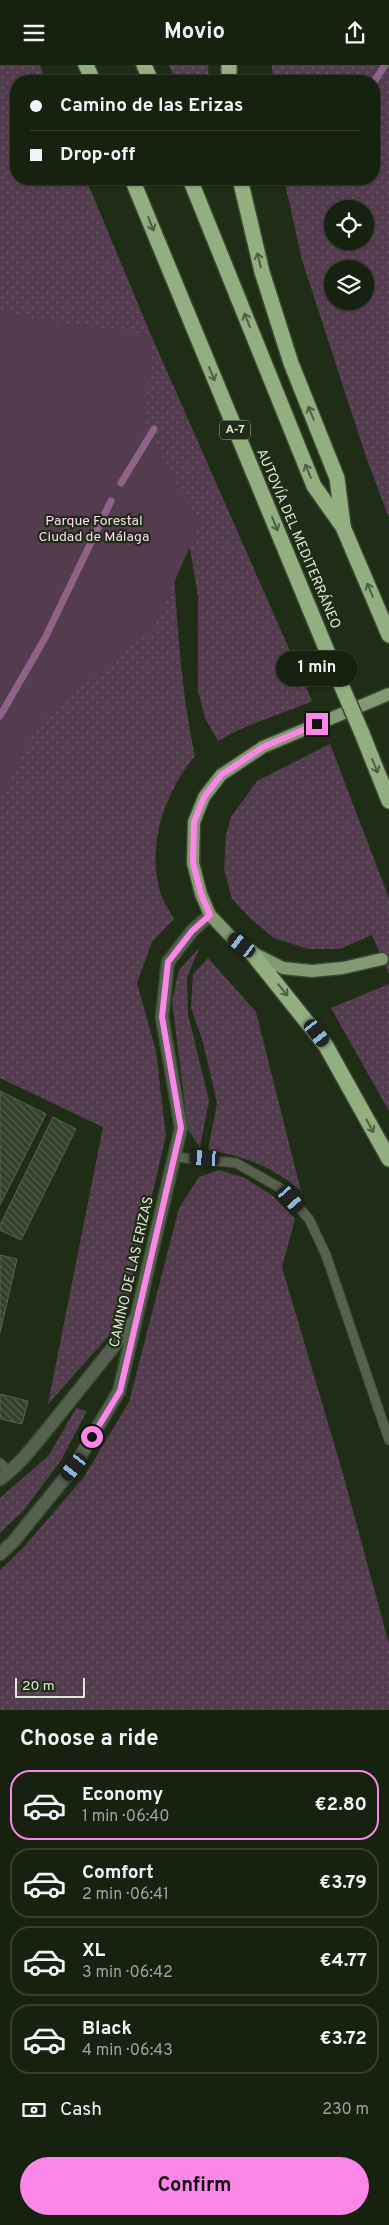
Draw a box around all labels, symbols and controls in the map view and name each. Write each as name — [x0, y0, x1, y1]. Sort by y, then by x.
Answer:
icon: menu — [20, 19, 48, 47]
text: Movio — [164, 19, 225, 46]
icon: share — [341, 19, 369, 47]
text: Camino de las Erizas — [60, 94, 243, 118]
text: Drop-off — [60, 143, 135, 167]
map controls — [324, 200, 374, 310]
button: locate — [324, 200, 374, 250]
one-way arrow — [146, 216, 156, 231]
one-way arrow — [254, 252, 263, 268]
button: layers — [324, 260, 374, 310]
one-way arrow — [242, 313, 251, 329]
one-way arrow — [208, 366, 218, 381]
one-way arrow — [306, 406, 316, 421]
road number: A-7 — [220, 421, 250, 439]
street label: AUTOVÍA DEL MEDITERRÁNEO — [252, 446, 345, 632]
one-way arrow — [303, 464, 312, 479]
park label: Parque Forestal Ciudad de Málaga — [39, 513, 149, 546]
one-way arrow — [270, 516, 280, 531]
one-way arrow — [365, 583, 374, 598]
callout: 1 min — [276, 651, 358, 687]
text: 1 min — [298, 658, 336, 678]
route end — [306, 713, 328, 735]
one-way arrow — [371, 758, 380, 773]
car — [225, 930, 258, 960]
one-way arrow — [277, 983, 288, 996]
car — [301, 1017, 332, 1049]
one-way arrow — [366, 1118, 376, 1132]
car — [189, 1150, 220, 1166]
car — [275, 1183, 306, 1215]
street label: CAMINO DE LAS ERIZAS — [106, 1195, 158, 1349]
route start — [81, 1426, 103, 1448]
car — [58, 1451, 89, 1483]
scale bar — [15, 1675, 85, 1698]
text: 20 m — [22, 1678, 55, 1695]
text: Choose a ride — [20, 1726, 158, 1753]
icon: car — [22, 1783, 67, 1828]
text: Economy — [82, 1783, 163, 1807]
text: €2.80 — [315, 1793, 367, 1817]
text: 1 min · 06:40 — [82, 1807, 170, 1827]
icon: car — [22, 1861, 67, 1906]
text: Comfort — [82, 1861, 154, 1885]
text: €3.79 — [319, 1871, 367, 1895]
text: 2 min · 06:41 — [82, 1885, 169, 1905]
icon: car — [22, 1939, 67, 1984]
text: XL — [82, 1939, 105, 1963]
text: €4.77 — [319, 1949, 367, 1973]
text: 3 min · 06:42 — [82, 1963, 173, 1983]
icon: car — [22, 2017, 67, 2062]
text: Black — [82, 2017, 132, 2041]
text: €3.72 — [319, 2027, 367, 2051]
text: 4 min · 06:43 — [82, 2041, 173, 2061]
icon: cash — [20, 2096, 48, 2124]
text: Cash — [60, 2098, 102, 2122]
text: 230 m — [322, 2100, 369, 2120]
button: Confirm — [20, 2157, 369, 2215]

